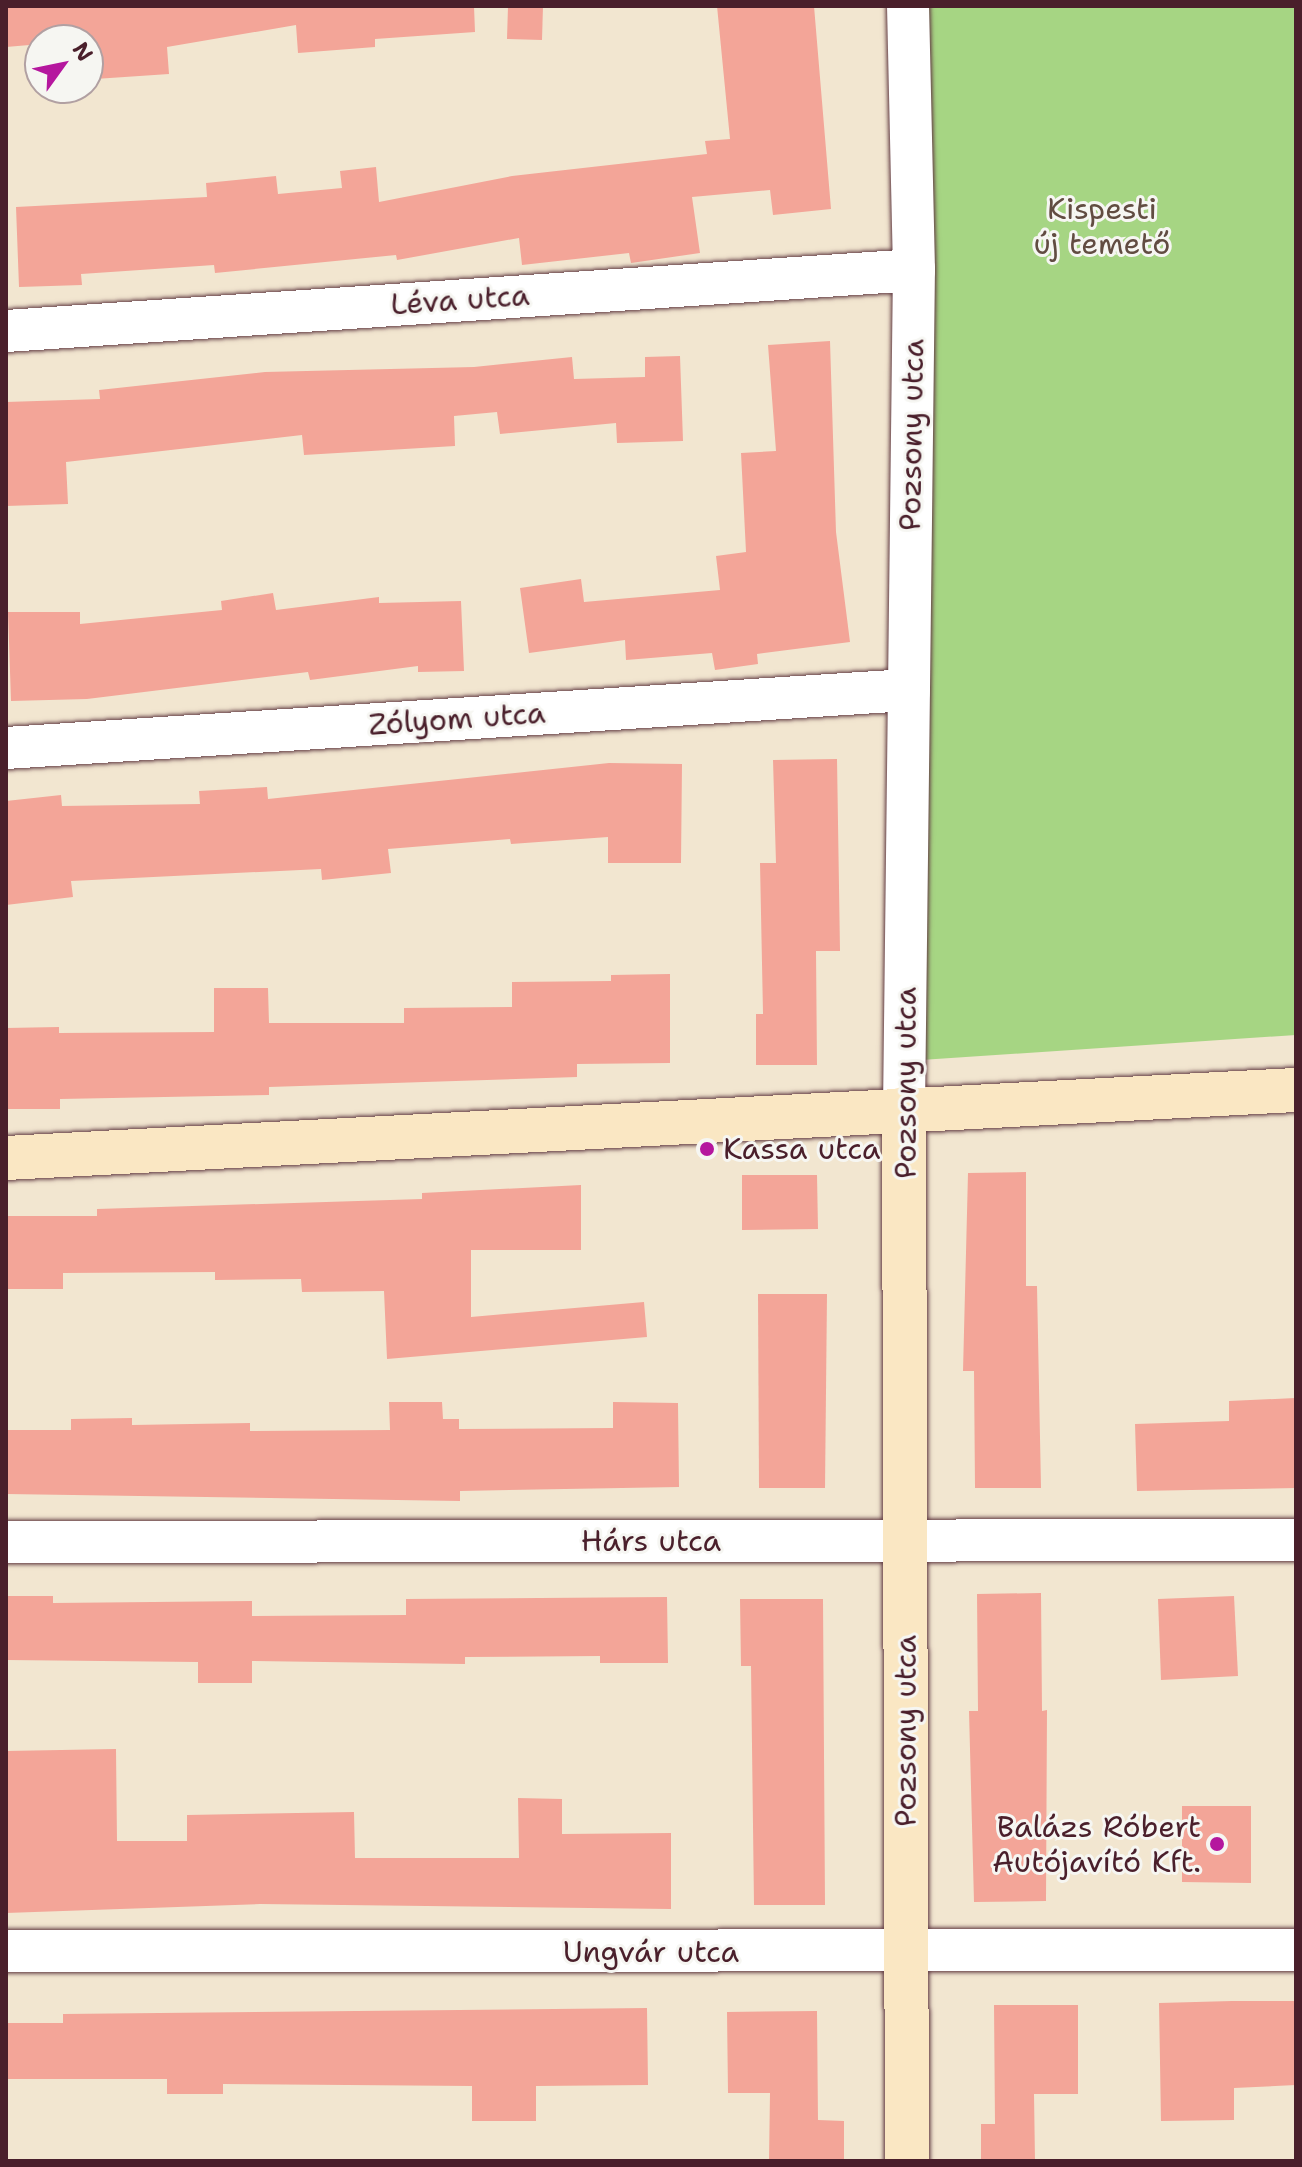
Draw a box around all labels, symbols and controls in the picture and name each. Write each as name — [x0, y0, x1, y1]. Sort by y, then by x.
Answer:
north arrow — [24, 24, 104, 104]
text: N — [66, 37, 100, 67]
park label: Kispesti új temető — [1033, 191, 1171, 262]
street label: Léva utca — [389, 277, 531, 323]
street label: Pozsony utca — [892, 339, 932, 531]
street label: Zólyom utca — [367, 695, 547, 743]
street label: Pozsony utca — [888, 987, 924, 1179]
place label: Kassa utca — [723, 1131, 880, 1167]
marker: Kassa utca — [698, 1140, 716, 1158]
street label: Hárs utca — [581, 1523, 721, 1559]
street label: Pozsony utca — [888, 1635, 924, 1827]
place label: Balázs Róbert Autójavító Kft. — [992, 1809, 1201, 1880]
marker: Balázs Róbert Autójavító Kft. — [1208, 1835, 1226, 1853]
street label: Ungvár utca — [563, 1934, 739, 1970]

